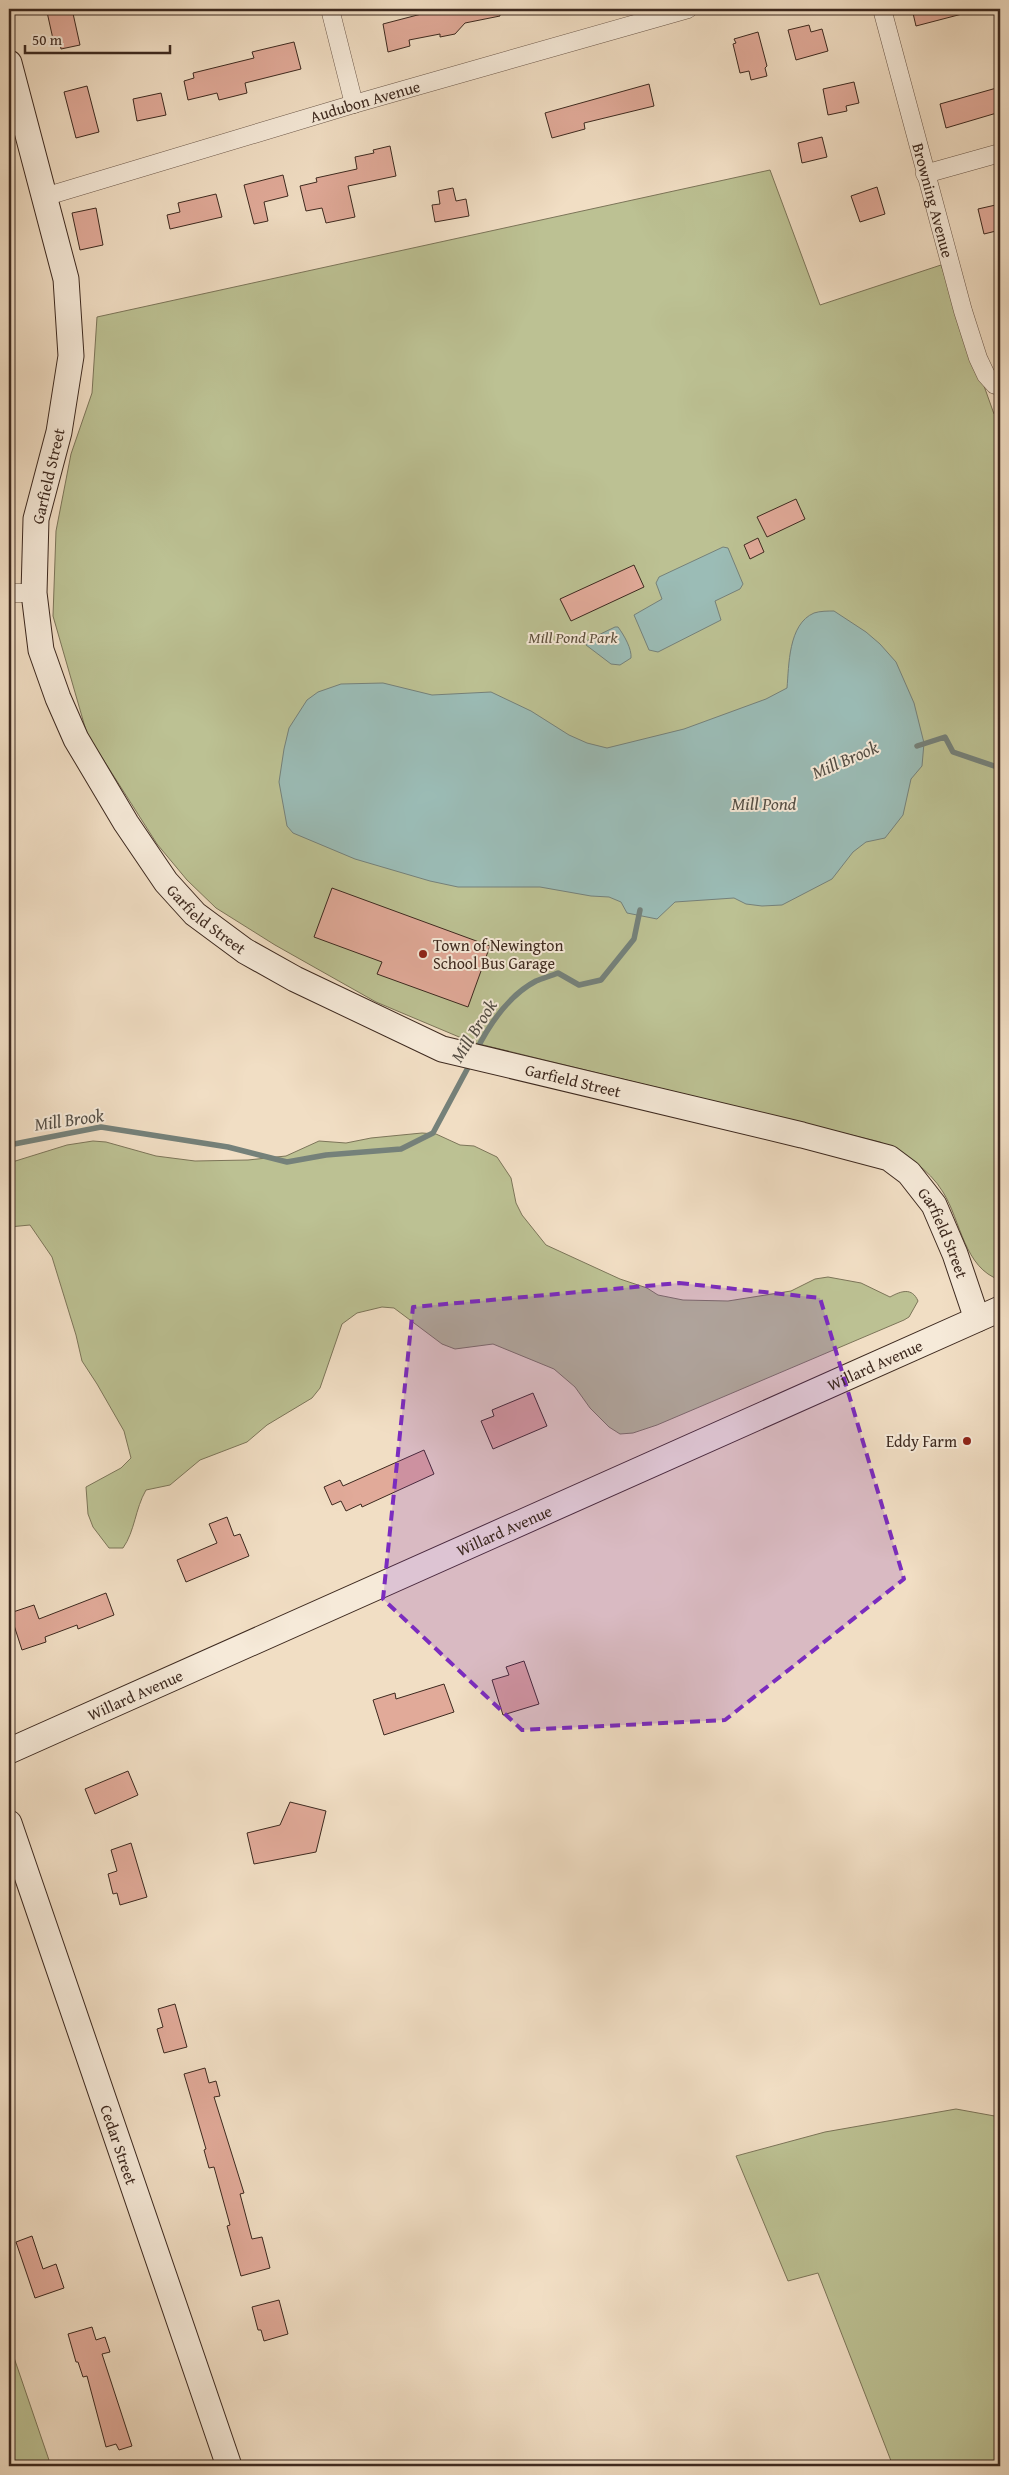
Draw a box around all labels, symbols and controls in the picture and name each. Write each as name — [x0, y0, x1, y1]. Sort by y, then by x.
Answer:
scale bar — [25, 22, 170, 54]
text: 50 m — [32, 29, 63, 50]
street label: Audubon Avenue — [307, 74, 423, 129]
street label: Browning Avenue — [906, 140, 960, 260]
street label: Garfield Street — [25, 425, 71, 526]
park label: Mill Pond Park — [528, 625, 618, 649]
water label: Mill Brook — [807, 733, 883, 786]
water label: Mill Pond — [732, 790, 797, 817]
street label: Garfield Street — [161, 879, 251, 960]
place label: Town of Newington School Bus Garage — [433, 933, 564, 975]
marker: Town of Newington School Bus Garage — [417, 948, 429, 960]
water label: Mill Brook — [444, 993, 504, 1068]
street label: Garfield Street — [523, 1057, 624, 1103]
water label: Mill Brook — [32, 1101, 106, 1138]
street label: Garfield Street — [912, 1182, 974, 1282]
street label: Willard Avenue — [823, 1333, 926, 1397]
place label: Eddy Farm — [886, 1429, 957, 1453]
marker: Eddy Farm — [961, 1435, 973, 1447]
street label: Willard Avenue — [452, 1498, 556, 1562]
street label: Willard Avenue — [83, 1663, 187, 1727]
street label: Cedar Street — [94, 2102, 144, 2188]

